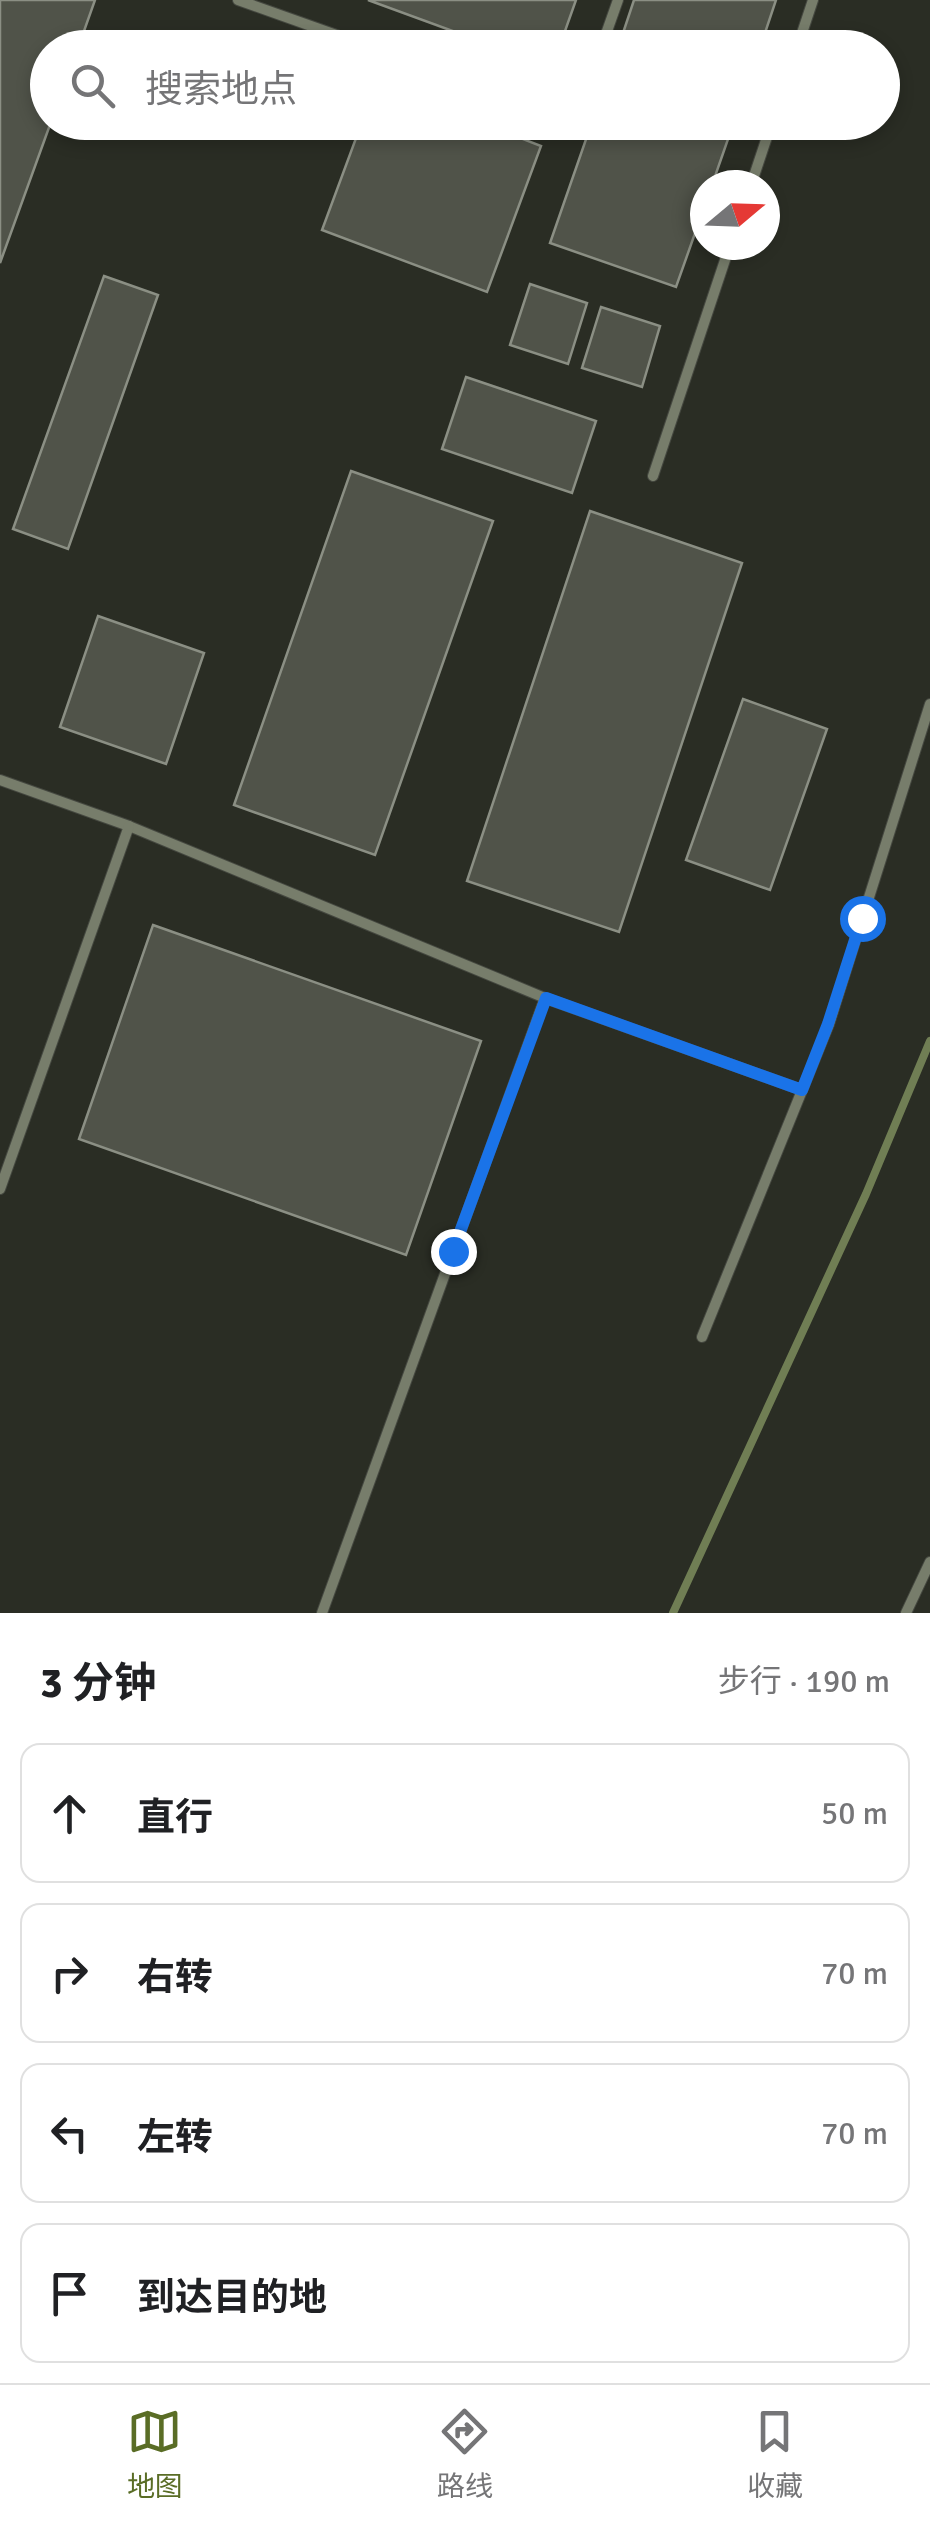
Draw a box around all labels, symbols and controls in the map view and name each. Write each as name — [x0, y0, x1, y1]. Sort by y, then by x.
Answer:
search box — [30, 30, 900, 140]
icon: search — [65, 58, 120, 113]
text: 搜索地点 — [145, 66, 297, 113]
north arrow — [690, 170, 780, 260]
route start — [840, 896, 886, 942]
route end — [431, 1229, 477, 1275]
text: 3 分钟 — [40, 1658, 156, 1709]
text: 步行 · 190 m — [718, 1662, 890, 1701]
icon: ahead — [42, 1786, 97, 1841]
text: 直行 — [137, 1794, 213, 1841]
text: 50 m — [821, 1794, 888, 1833]
icon: right — [42, 1946, 97, 2001]
text: 右转 — [137, 1954, 213, 2001]
text: 70 m — [821, 1954, 888, 1993]
icon: left — [42, 2106, 97, 2161]
text: 左转 — [137, 2114, 213, 2161]
text: 70 m — [821, 2114, 888, 2153]
icon: arrive — [42, 2266, 97, 2321]
text: 到达目的地 — [137, 2274, 327, 2321]
tab: 地图 — [127, 2404, 183, 2504]
tab: 路线 — [437, 2404, 493, 2504]
tab: 收藏 — [747, 2404, 803, 2504]

